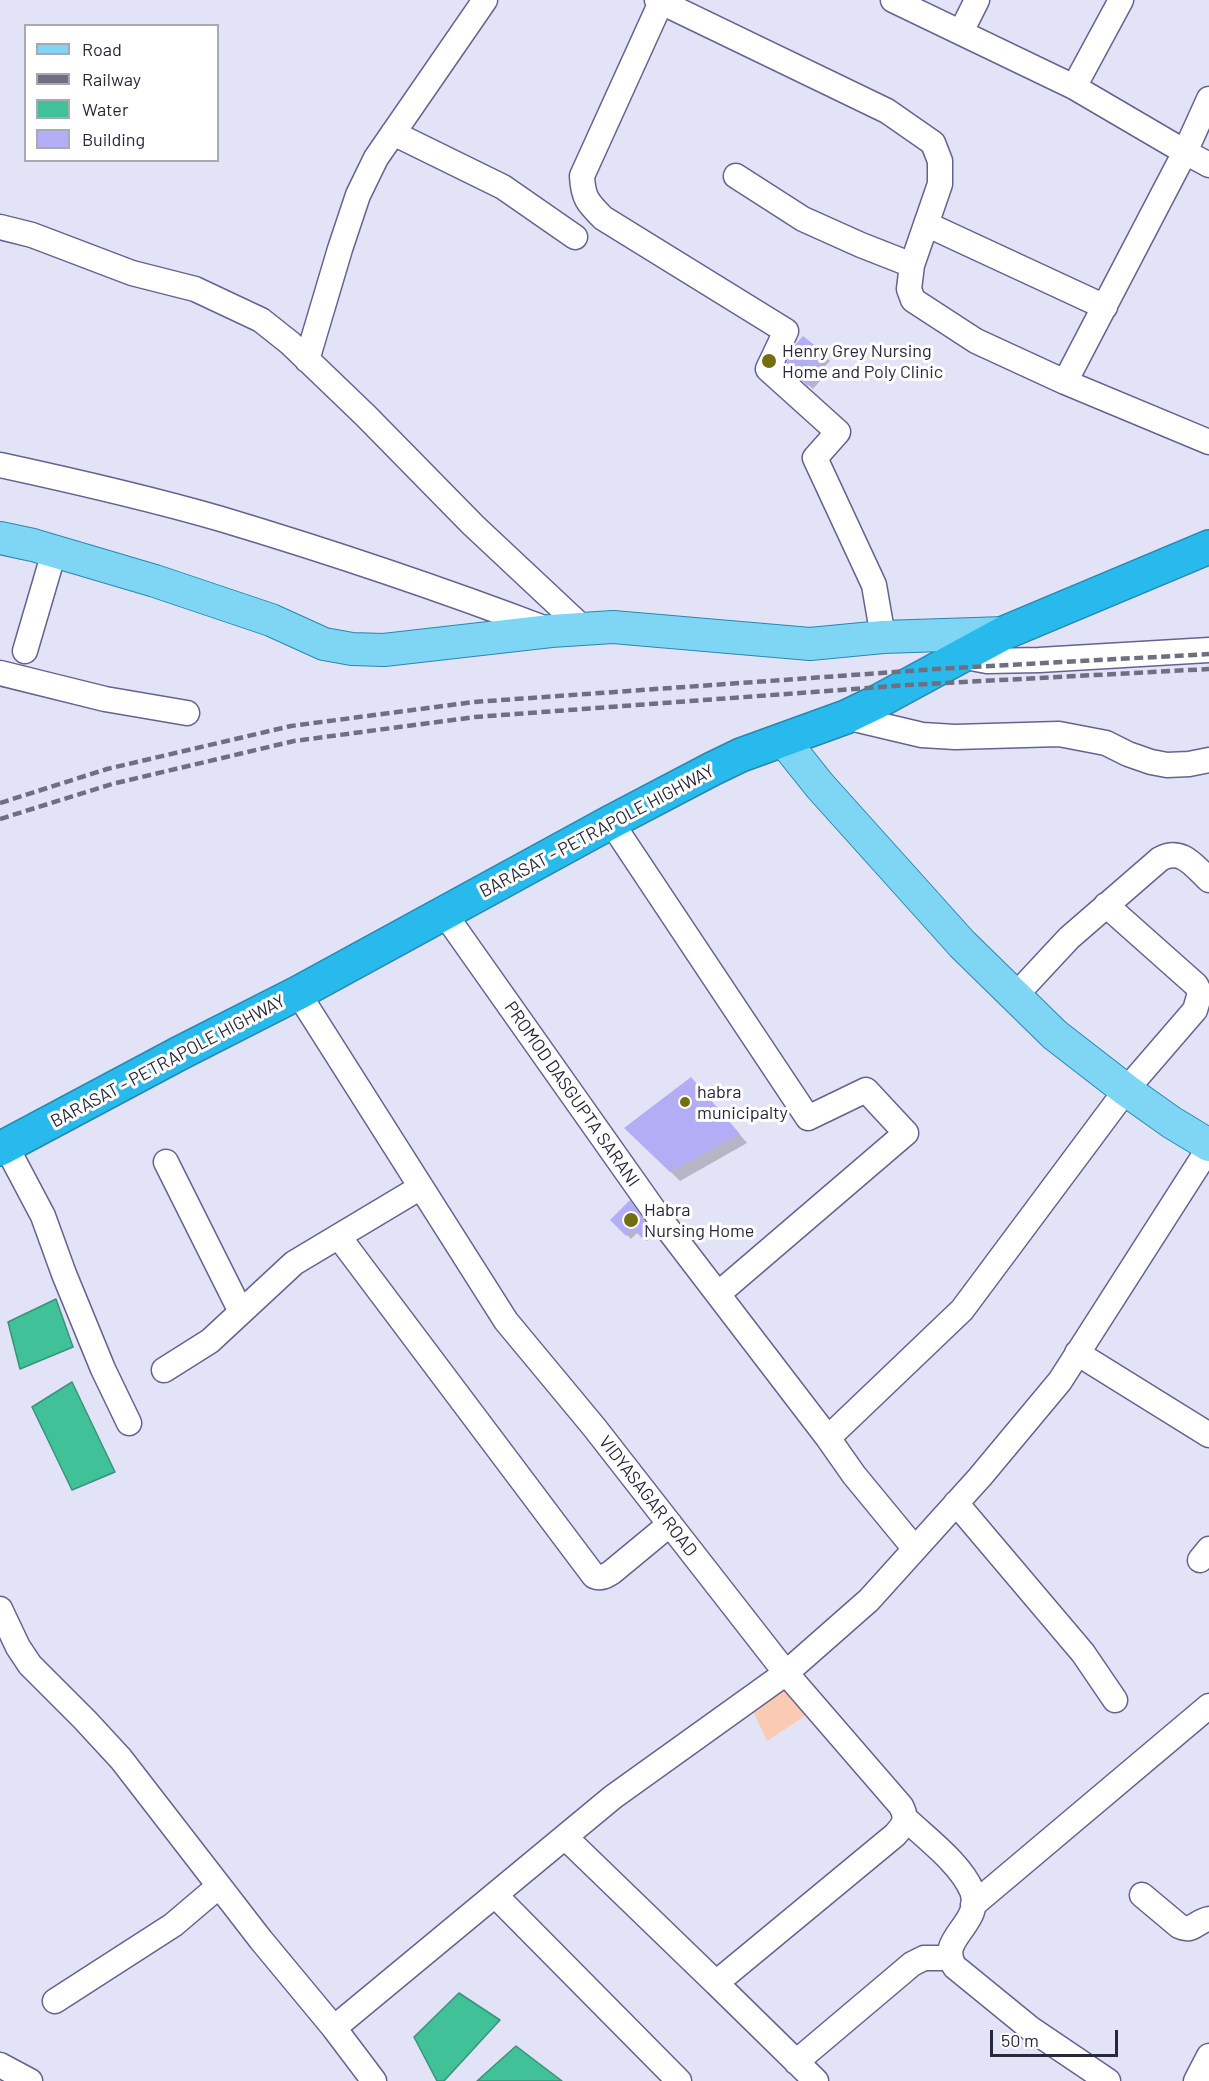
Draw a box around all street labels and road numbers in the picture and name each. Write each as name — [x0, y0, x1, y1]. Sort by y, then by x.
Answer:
street label: BARASAT - PETRAPOLE HIGHWAY — [476, 760, 718, 902]
street label: BARASAT - PETRAPOLE HIGHWAY — [47, 990, 289, 1132]
street label: PROMOD DASGUPTA SARANI — [500, 997, 644, 1191]
street label: VIDYASAGAR ROAD — [594, 1431, 702, 1561]

